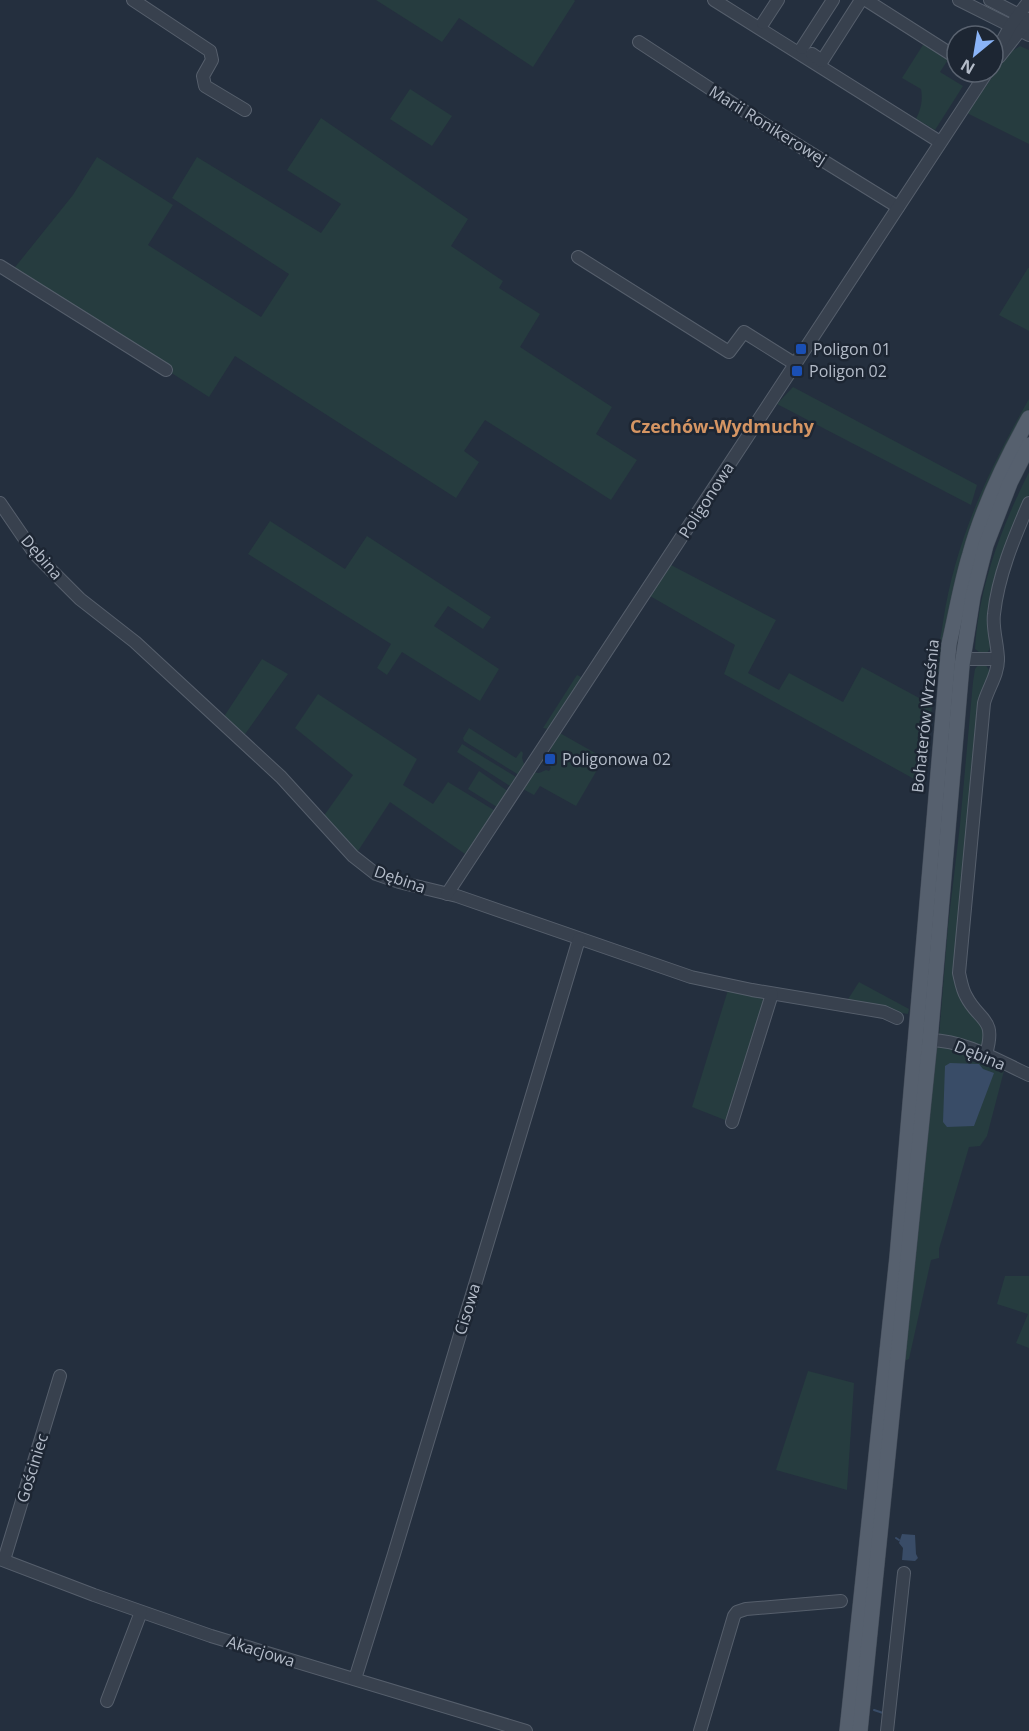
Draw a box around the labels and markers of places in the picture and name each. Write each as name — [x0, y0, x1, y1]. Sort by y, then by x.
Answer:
place label: Poligon 01 — [813, 338, 891, 360]
marker: Poligon 01 — [794, 342, 808, 356]
place label: Poligon 02 — [809, 360, 887, 382]
marker: Poligon 02 — [790, 364, 804, 378]
place label: Poligonowa 02 — [562, 748, 671, 770]
marker: Poligonowa 02 — [543, 752, 557, 766]

